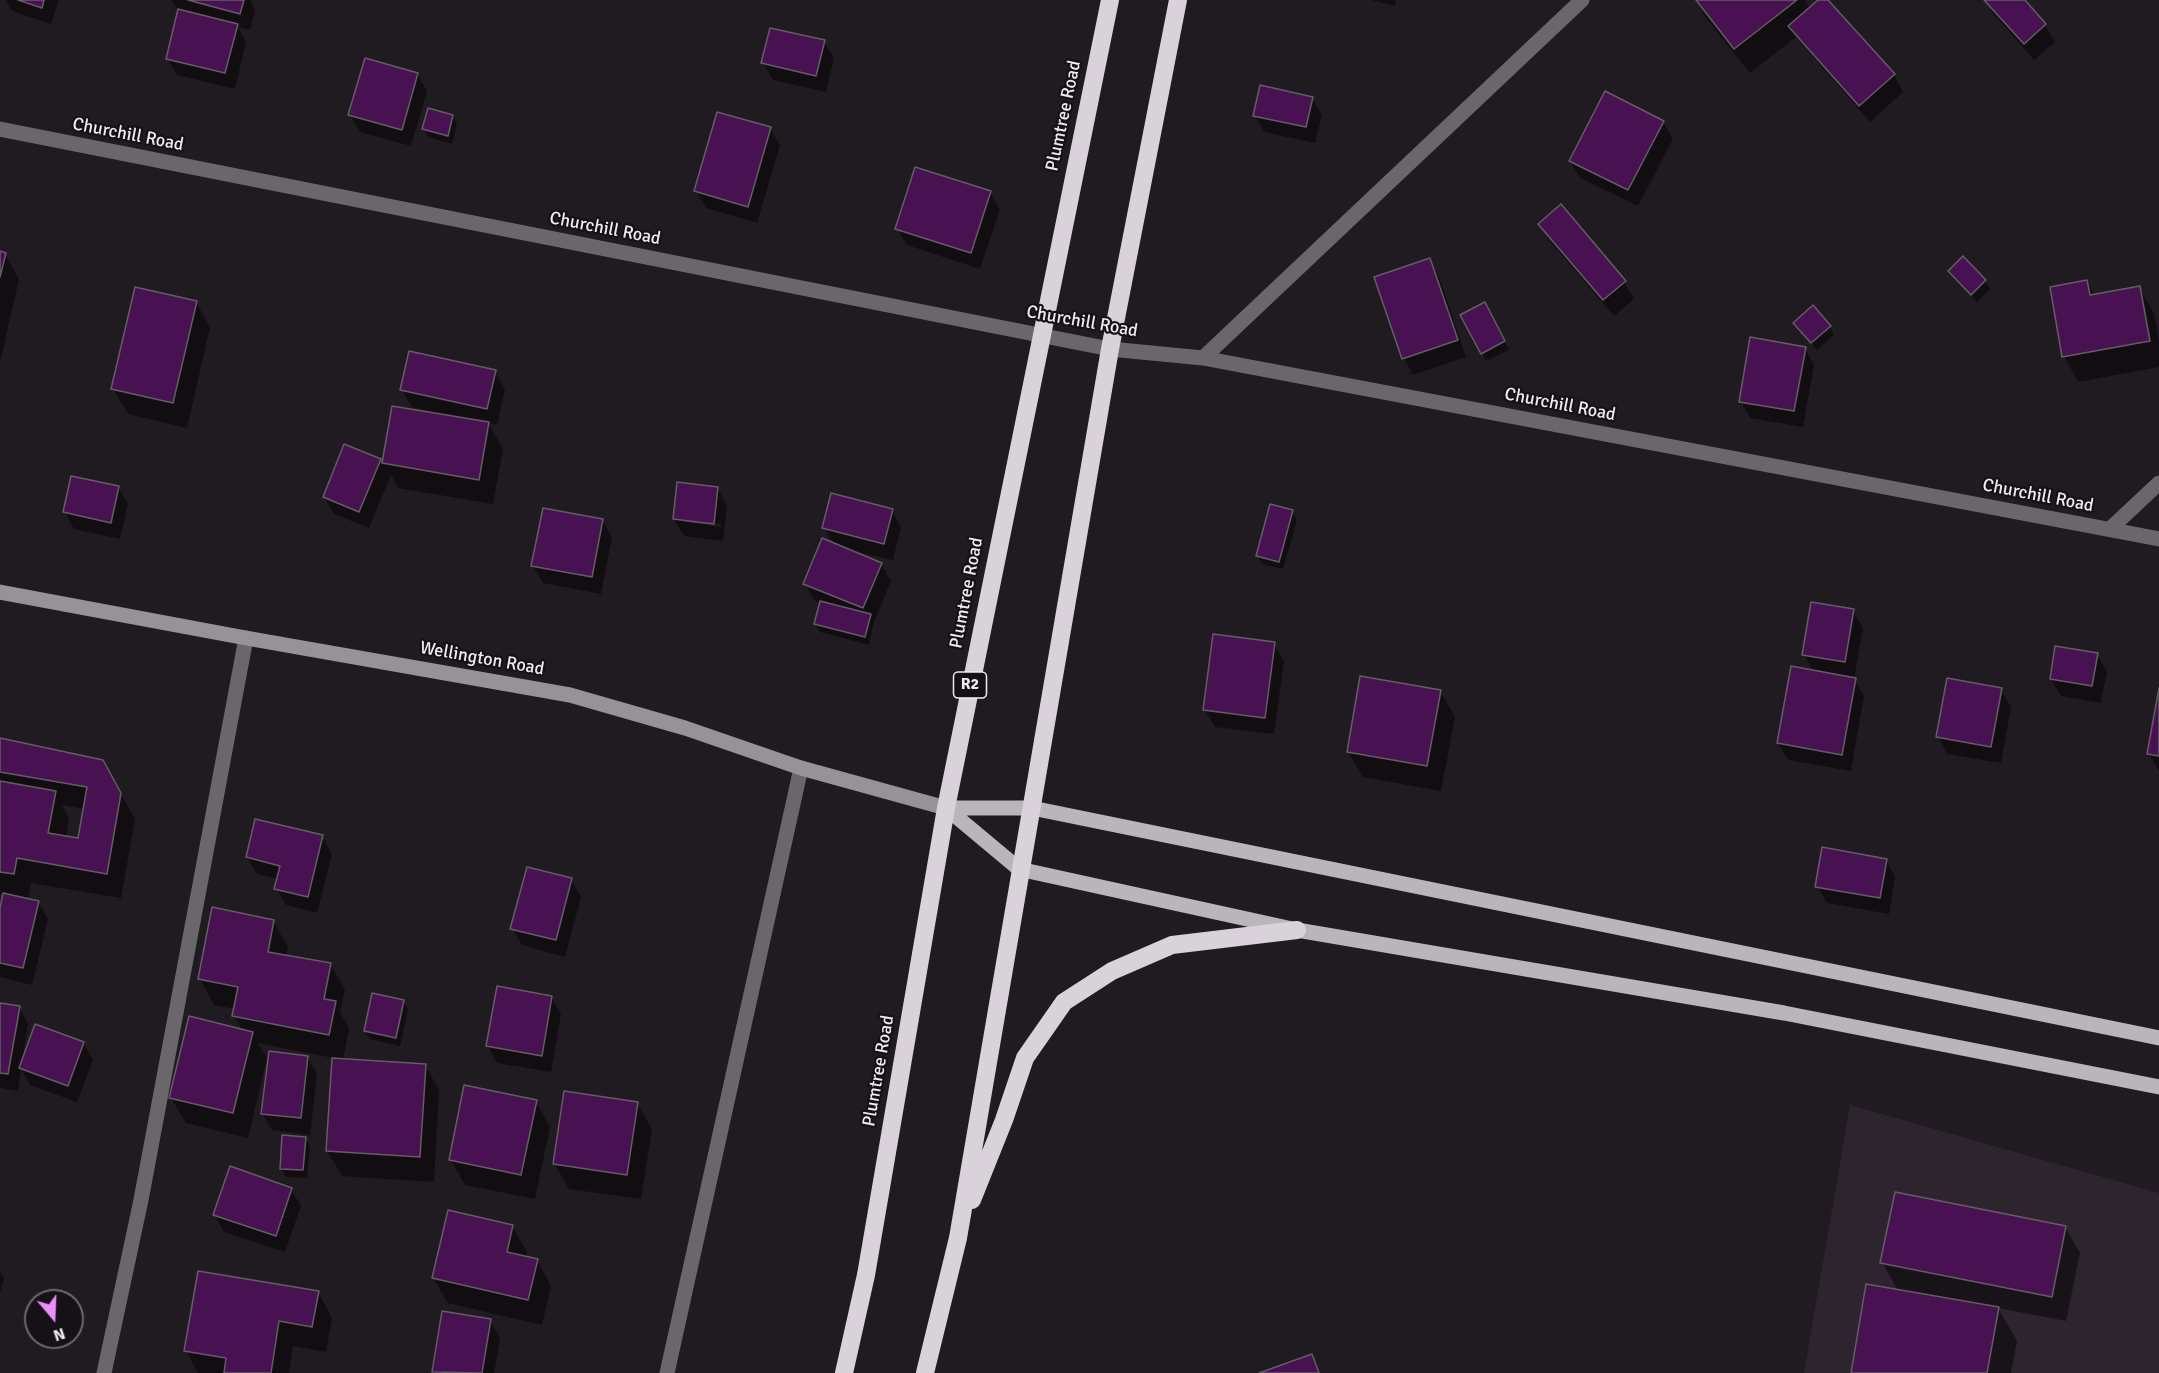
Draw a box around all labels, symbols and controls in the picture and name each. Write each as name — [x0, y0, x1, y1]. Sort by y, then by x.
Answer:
street label: Plumtree Road — [1042, 59, 1086, 173]
street label: Churchill Road — [71, 114, 185, 156]
street label: Churchill Road — [548, 208, 662, 250]
street label: Churchill Road — [1025, 302, 1139, 342]
street label: Churchill Road — [1503, 384, 1617, 426]
street label: Churchill Road — [1981, 475, 2095, 517]
street label: Plumtree Road — [946, 536, 988, 650]
street label: Wellington Road — [418, 637, 546, 681]
road number: R2 — [954, 672, 986, 698]
street label: Plumtree Road — [859, 1014, 899, 1128]
north arrow — [24, 1289, 84, 1349]
text: N — [51, 1323, 68, 1345]

